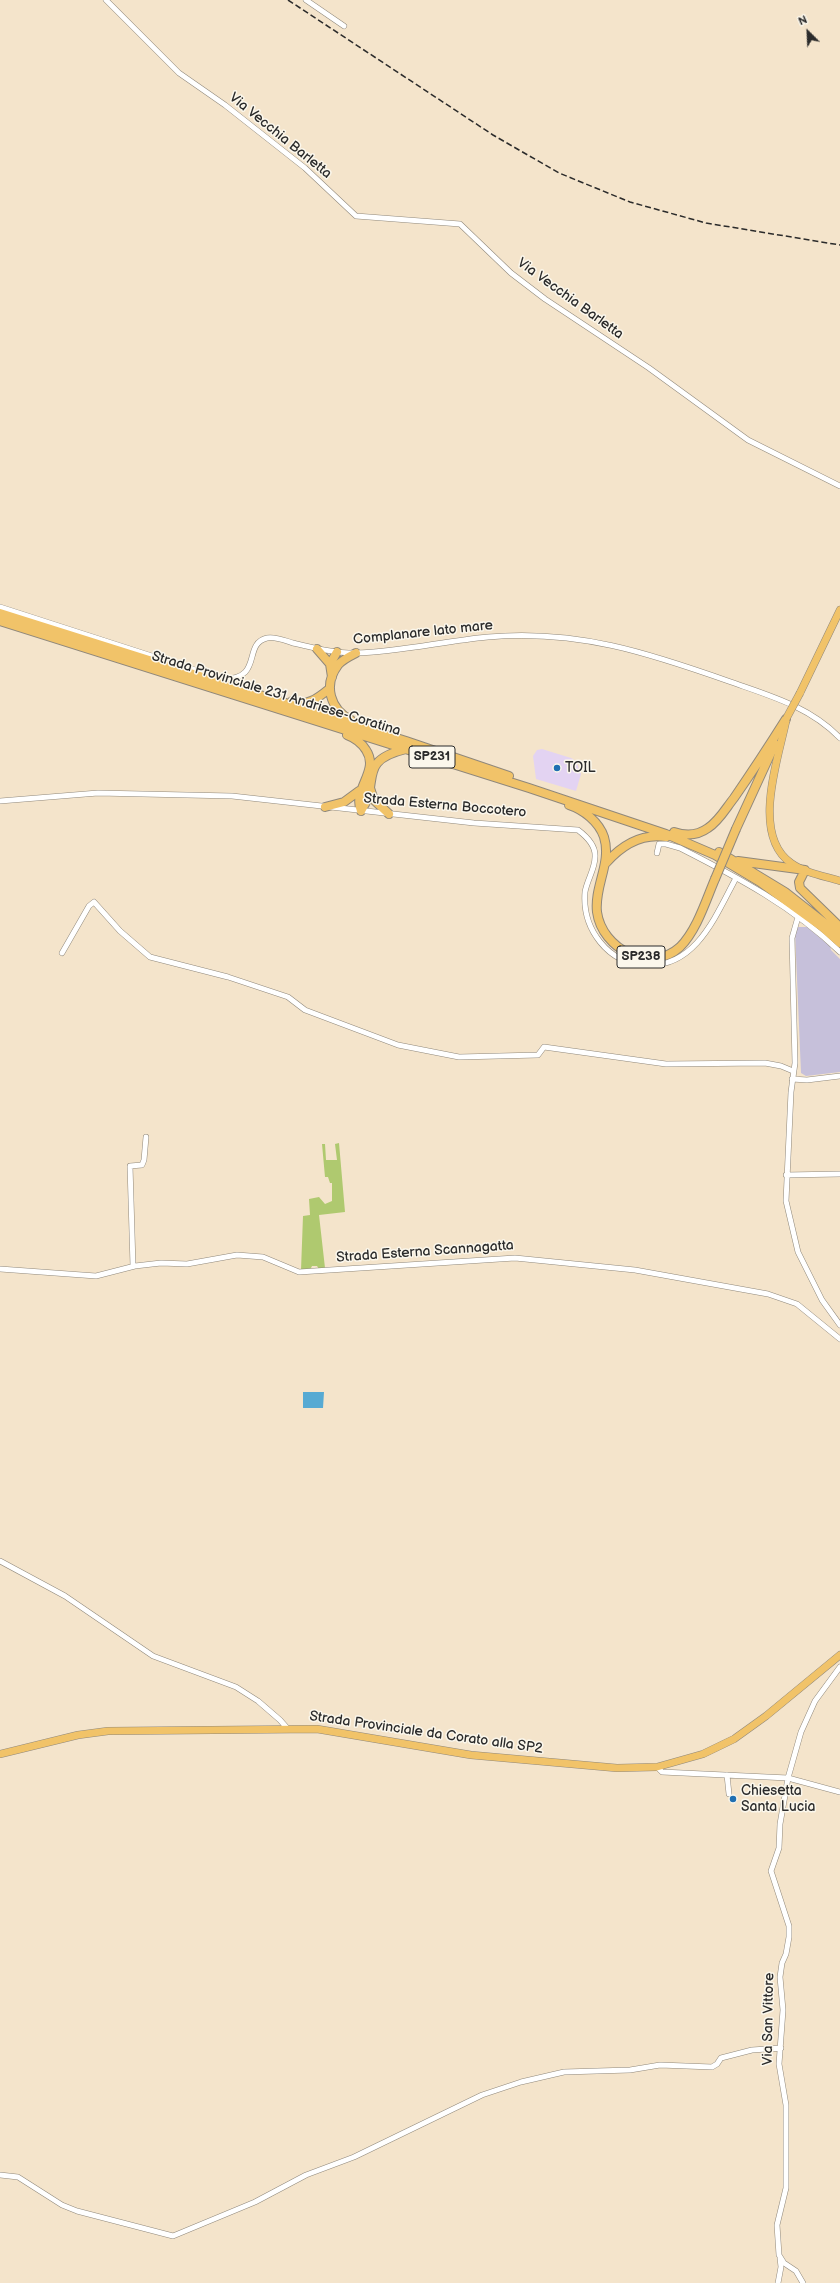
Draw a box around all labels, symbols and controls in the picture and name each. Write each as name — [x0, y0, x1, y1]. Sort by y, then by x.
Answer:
north arrow — [788, 12, 828, 52]
text: N — [796, 13, 809, 28]
street label: Via Vecchia Barletta — [225, 89, 335, 183]
street label: Via Vecchia Barletta — [514, 255, 626, 343]
street label: Complanare lato mare — [352, 617, 494, 649]
street label: Strada Provinciale 231 Andriese-Coratina — [149, 648, 403, 740]
road number: SP231 — [409, 746, 455, 768]
place label: TOIL — [565, 760, 596, 776]
marker: TOIL — [552, 763, 562, 773]
street label: Strada Esterna Boccotero — [363, 791, 527, 821]
road number: SP238 — [617, 946, 665, 968]
street label: Strada Esterna Scannagatta — [336, 1237, 514, 1267]
street label: Strada Provinciale da Corato alla SP2 — [308, 1708, 544, 1758]
place label: Chiesetta Santa Lucia — [741, 1783, 815, 1816]
marker: Chiesetta Santa Lucia — [728, 1794, 738, 1804]
street label: Via San Vittore — [760, 1972, 778, 2066]

